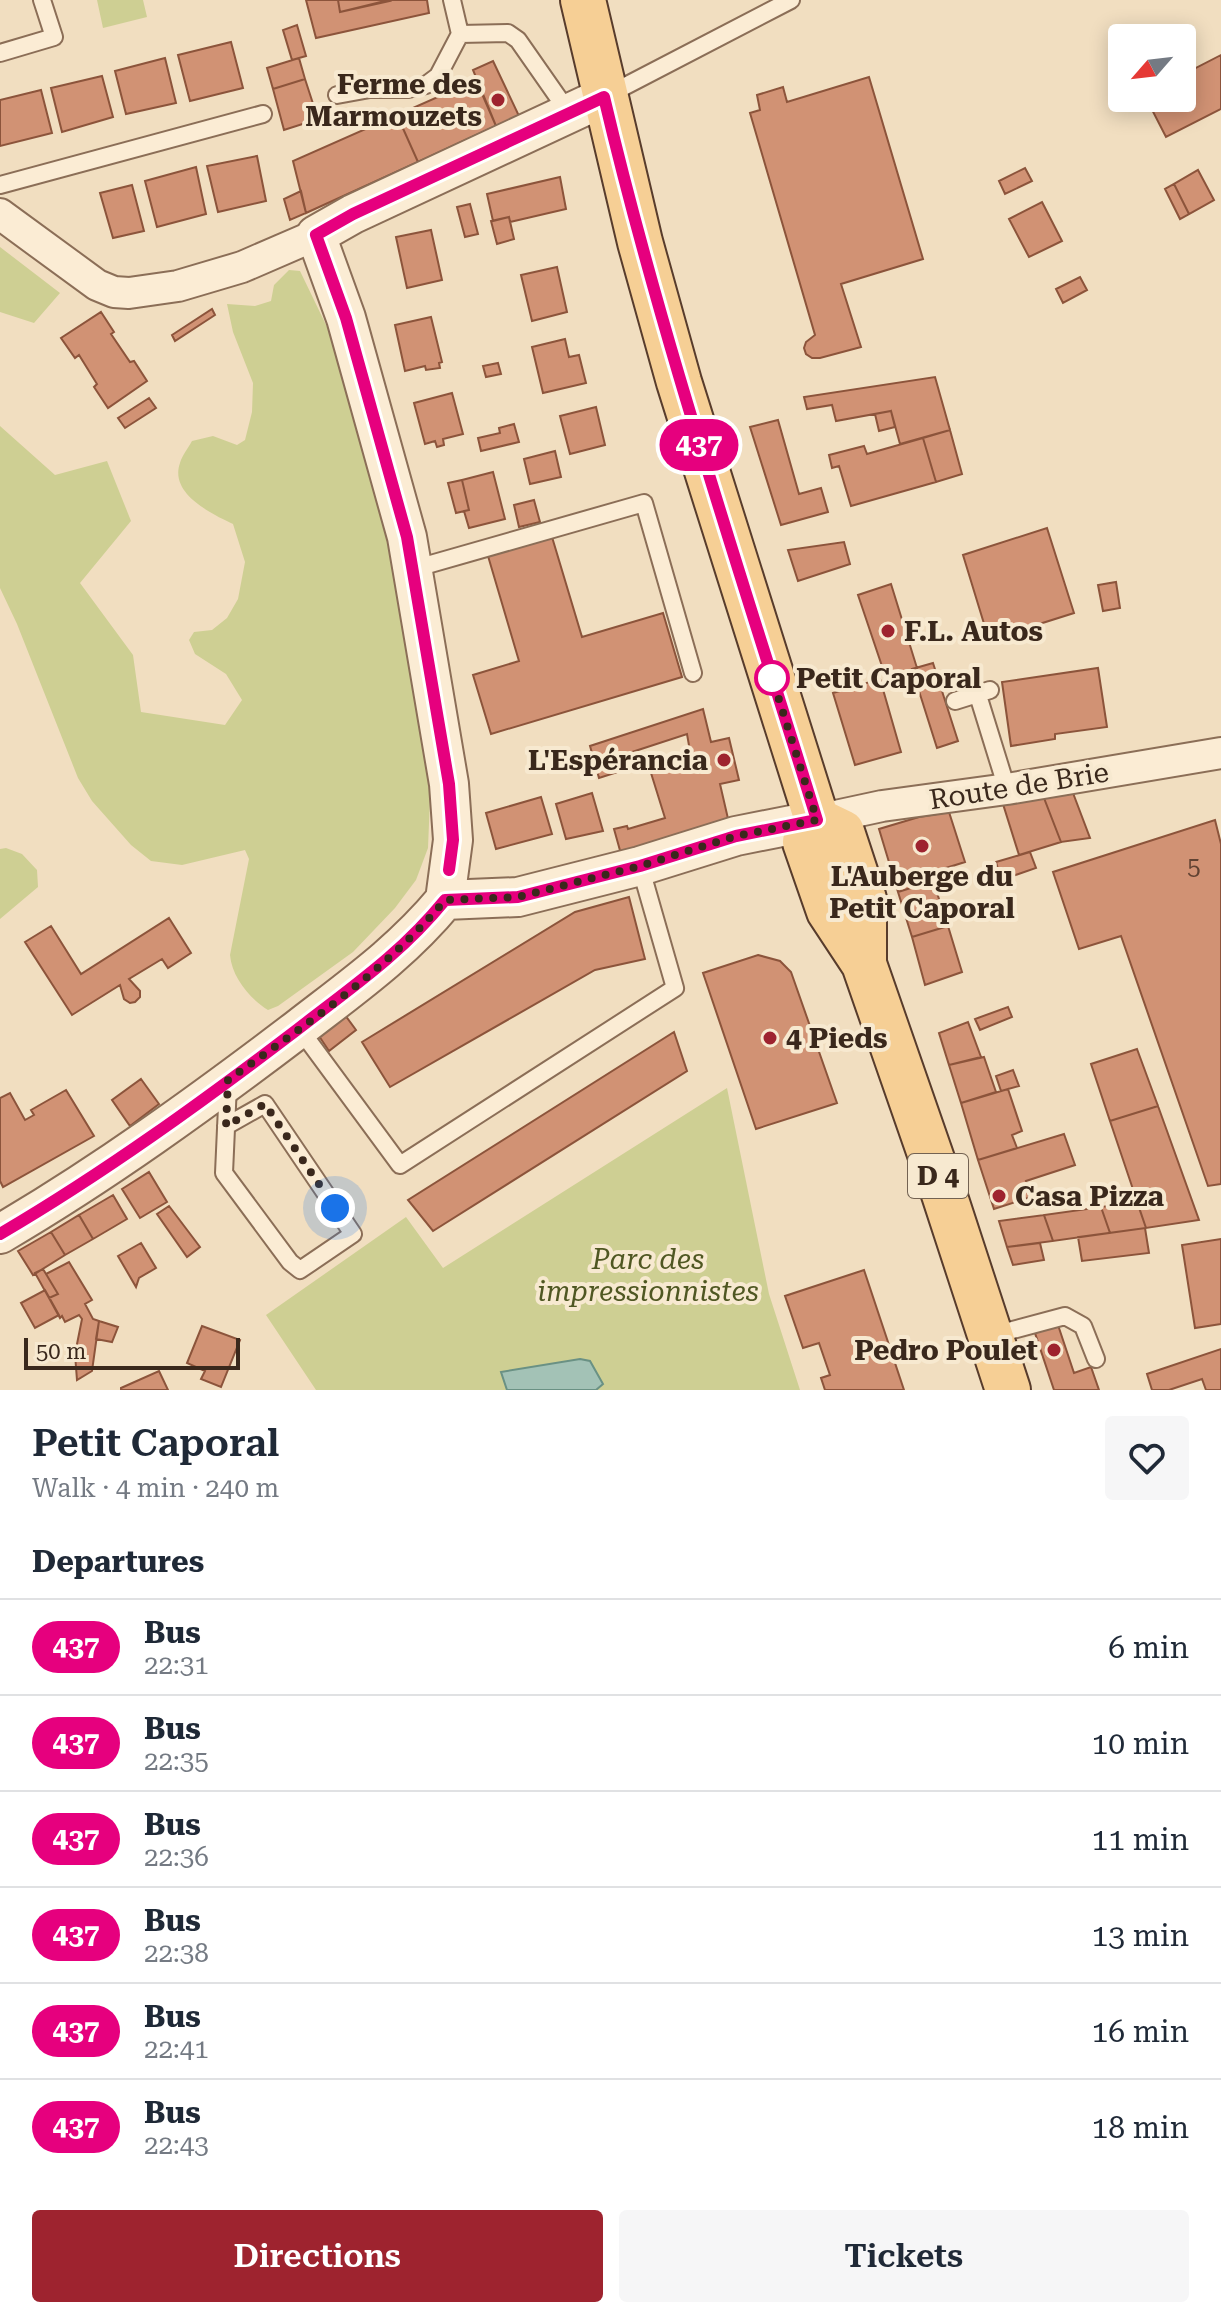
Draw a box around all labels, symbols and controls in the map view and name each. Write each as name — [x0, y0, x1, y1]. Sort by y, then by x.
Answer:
north arrow — [1108, 24, 1196, 112]
map controls — [1108, 24, 1196, 112]
place label: Ferme des Marmouzets — [305, 68, 482, 133]
marker: Ferme des Marmouzets — [489, 91, 507, 109]
line badge: 437 — [653, 419, 745, 471]
text: 437 — [675, 428, 723, 461]
place label: F.L. Autos — [904, 615, 1043, 648]
marker: F.L. Autos — [879, 622, 897, 640]
marker: Petit Caporal — [755, 661, 789, 695]
place label: Petit Caporal — [796, 662, 981, 695]
place label: L'Espérancia — [528, 744, 709, 777]
marker: L'Espérancia — [715, 751, 733, 769]
street label: Route de Brie — [927, 756, 1111, 816]
marker: L'Auberge du Petit Caporal — [913, 837, 931, 855]
house number: 5 — [1187, 853, 1201, 881]
place label: L'Auberge du Petit Caporal — [829, 860, 1015, 925]
place label: 4 Pieds — [786, 1022, 887, 1055]
marker: 4 Pieds — [761, 1029, 779, 1047]
road number: D 4 — [908, 1154, 968, 1198]
place label: Casa Pizza — [1015, 1180, 1164, 1213]
marker: Casa Pizza — [990, 1187, 1008, 1205]
your location — [315, 1188, 355, 1228]
park label: Parc des impressionnistes — [537, 1243, 759, 1308]
scale bar — [24, 1334, 240, 1370]
place label: Pedro Poulet — [854, 1334, 1038, 1367]
text: 50 m — [36, 1339, 86, 1364]
marker: Pedro Poulet — [1045, 1341, 1063, 1359]
button: heart — [1105, 1416, 1189, 1500]
text: Petit Caporal — [32, 1421, 279, 1465]
text: Walk · 4 min · 240 m — [32, 1473, 279, 1503]
text: Departures — [32, 1544, 204, 1579]
text: Bus — [144, 1615, 201, 1650]
text: 437 — [52, 1630, 100, 1663]
text: 6 min — [1108, 1630, 1189, 1665]
text: 22:31 — [144, 1650, 209, 1680]
text: Bus — [144, 1711, 201, 1746]
text: 437 — [52, 1726, 100, 1759]
text: 10 min — [1092, 1726, 1189, 1761]
text: 22:35 — [144, 1746, 209, 1776]
text: Bus — [144, 1807, 201, 1842]
text: 437 — [52, 1822, 100, 1855]
text: 11 min — [1092, 1822, 1189, 1857]
text: 22:36 — [144, 1842, 209, 1872]
text: Bus — [144, 1903, 201, 1938]
text: 437 — [52, 1918, 100, 1951]
text: 13 min — [1092, 1918, 1189, 1953]
text: 22:38 — [144, 1938, 209, 1968]
text: Bus — [144, 1999, 201, 2034]
text: 437 — [52, 2014, 100, 2047]
text: 16 min — [1092, 2014, 1189, 2049]
text: 22:41 — [144, 2034, 209, 2064]
text: Bus — [144, 2095, 201, 2130]
text: 437 — [52, 2110, 100, 2143]
text: 18 min — [1092, 2110, 1189, 2145]
text: 22:43 — [144, 2130, 209, 2160]
button: Directions — [32, 2210, 603, 2302]
button: Tickets — [619, 2210, 1189, 2302]

